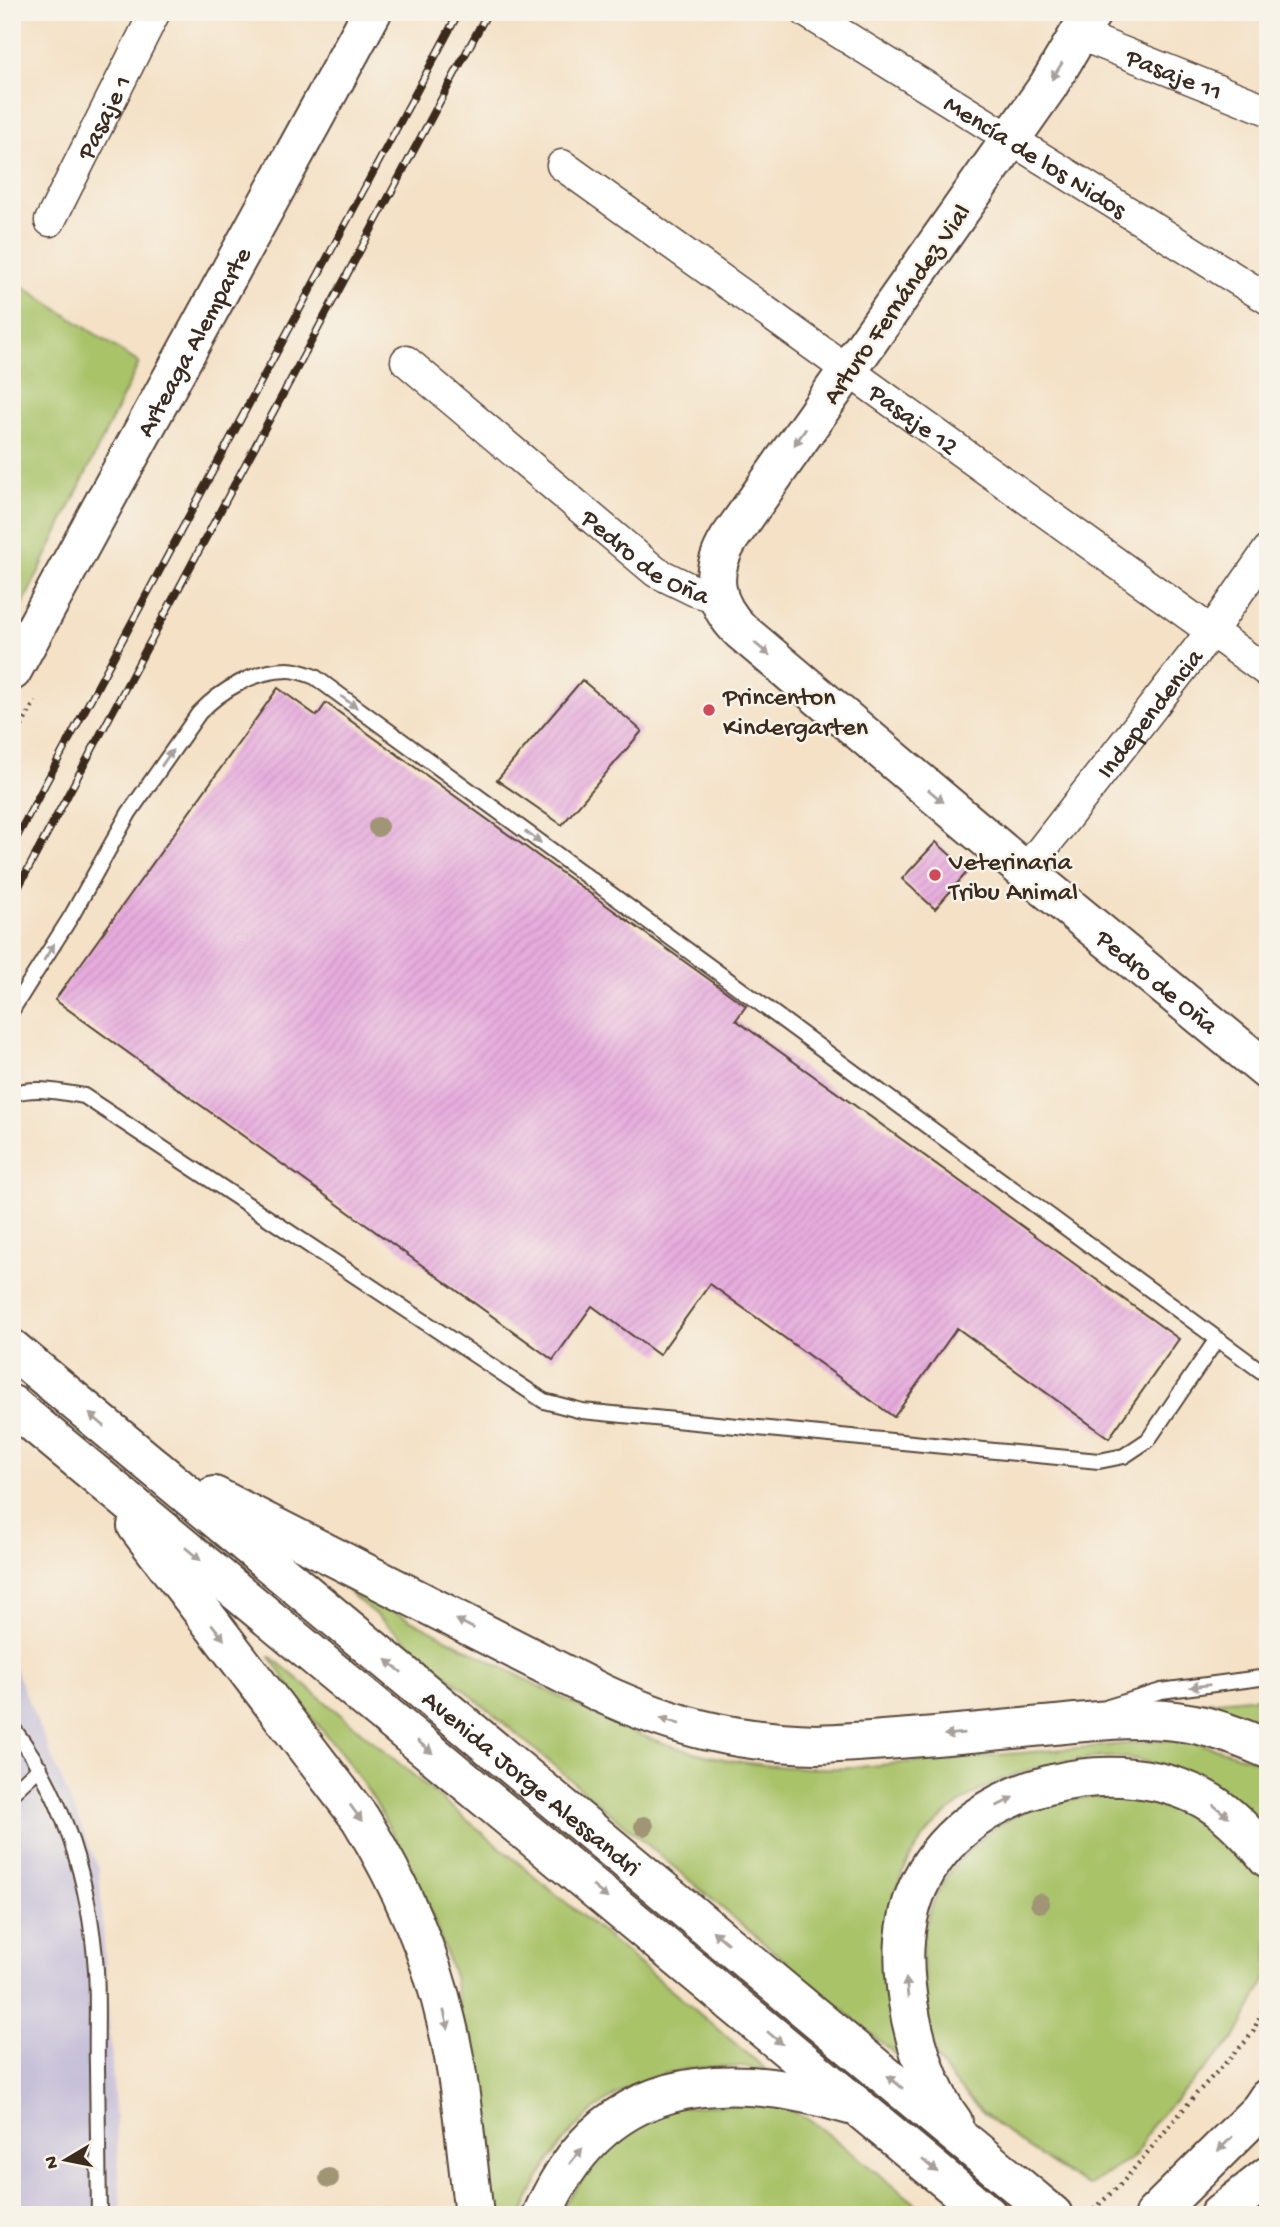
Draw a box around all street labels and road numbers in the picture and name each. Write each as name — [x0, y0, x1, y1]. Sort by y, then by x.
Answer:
street label: Pasaje 11 — [1120, 43, 1226, 110]
street label: Pasaje 1 — [72, 71, 141, 167]
street label: Mencía de los Nidos — [937, 90, 1132, 228]
street label: Arturo Fernández Vial — [818, 199, 980, 412]
street label: Arteaga Alemparte — [132, 242, 261, 444]
street label: Pasaje 12 — [860, 379, 963, 465]
street label: Pedro de Oña — [572, 504, 713, 615]
street label: Independencia — [1092, 643, 1213, 786]
street label: Pedro de Oña — [1087, 924, 1224, 1044]
street label: Avenida Jorge Alessandri — [414, 1685, 645, 1885]

